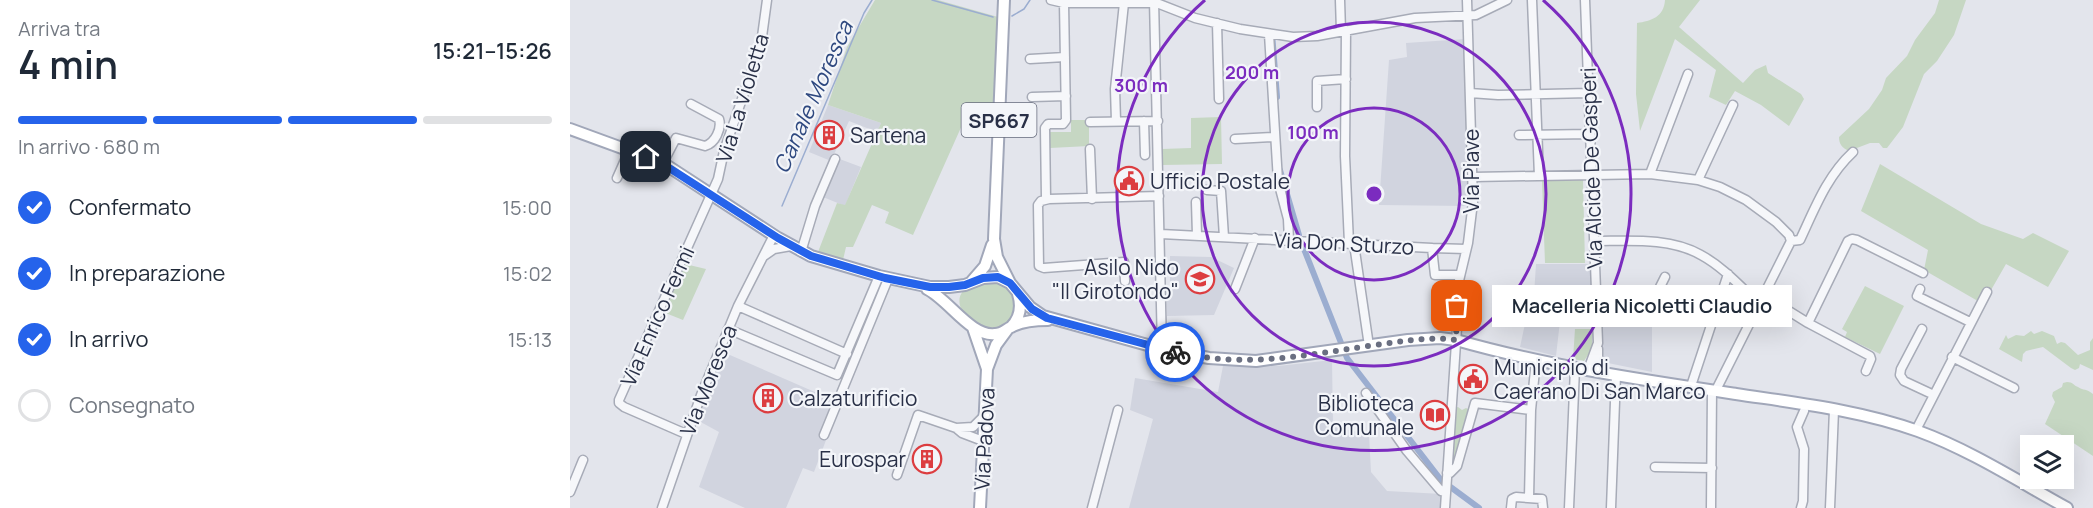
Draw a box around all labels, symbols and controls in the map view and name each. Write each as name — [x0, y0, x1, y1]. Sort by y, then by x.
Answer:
text: Arriva tra — [18, 15, 100, 42]
water label: Canale Moresca — [766, 15, 861, 178]
street label: Via La Violetta — [709, 30, 775, 166]
text: 15:21–15:26 — [433, 36, 552, 66]
text: 4 min — [18, 37, 118, 91]
text: 200 m — [1225, 60, 1279, 84]
street label: Via Alcide De Gasperi — [1573, 67, 1609, 269]
text: 300 m — [1114, 73, 1168, 97]
road number: SP667 — [962, 103, 1036, 137]
building icon: Sartena — [813, 119, 845, 151]
text: 100 m — [1287, 120, 1339, 144]
place label: Sartena — [850, 121, 926, 149]
street label: Via Piave — [1457, 129, 1485, 213]
pin — [620, 131, 671, 182]
text: In arrivo · 680 m — [18, 133, 160, 160]
icon: home — [629, 140, 662, 173]
public building icon: Ufficio Postale — [1113, 165, 1145, 197]
place label: Ufficio Postale — [1150, 167, 1290, 195]
centre of rings — [1364, 184, 1384, 204]
icon: check — [18, 191, 51, 224]
text: Confermato — [69, 192, 191, 222]
text: 15:00 — [502, 194, 552, 221]
street label: Via Don Sturzo — [1273, 225, 1415, 261]
street label: Via Enrico Fermi — [614, 241, 700, 391]
place label: Asilo Nido "Il Girotondo" — [1052, 253, 1179, 305]
icon: check — [18, 257, 51, 290]
text: In preparazione — [69, 258, 225, 288]
text: 15:02 — [503, 260, 552, 287]
school or university icon: Asilo Nido "Il Girotondo" — [1184, 263, 1216, 295]
pin — [1431, 280, 1482, 331]
callout: Macelleria Nicoletti Claudio — [1493, 285, 1793, 327]
icon: bag — [1440, 289, 1473, 322]
text: Macelleria Nicoletti Claudio — [1512, 292, 1772, 319]
street label: Via Moresca — [673, 321, 743, 439]
courier — [1145, 322, 1205, 382]
icon: check — [18, 323, 51, 356]
text: In arrivo — [69, 324, 149, 354]
text: 15:13 — [508, 326, 552, 353]
icon: bike — [1159, 336, 1192, 369]
place label: Municipio di Caerano Di San Marco — [1494, 353, 1706, 405]
public building icon: Municipio di Caerano Di San Marco — [1457, 363, 1489, 395]
building icon: Calzaturificio — [752, 382, 784, 414]
place label: Calzaturificio — [789, 384, 917, 412]
street label: Via Padova — [967, 387, 1001, 491]
place label: Biblioteca Comunale — [1315, 389, 1414, 441]
text: Consegnato — [69, 390, 195, 420]
library icon: Biblioteca Comunale — [1419, 399, 1451, 431]
map controls — [2020, 435, 2074, 489]
button: layers — [2020, 435, 2074, 489]
building icon: Eurospar — [911, 443, 943, 475]
place label: Eurospar — [819, 445, 906, 473]

